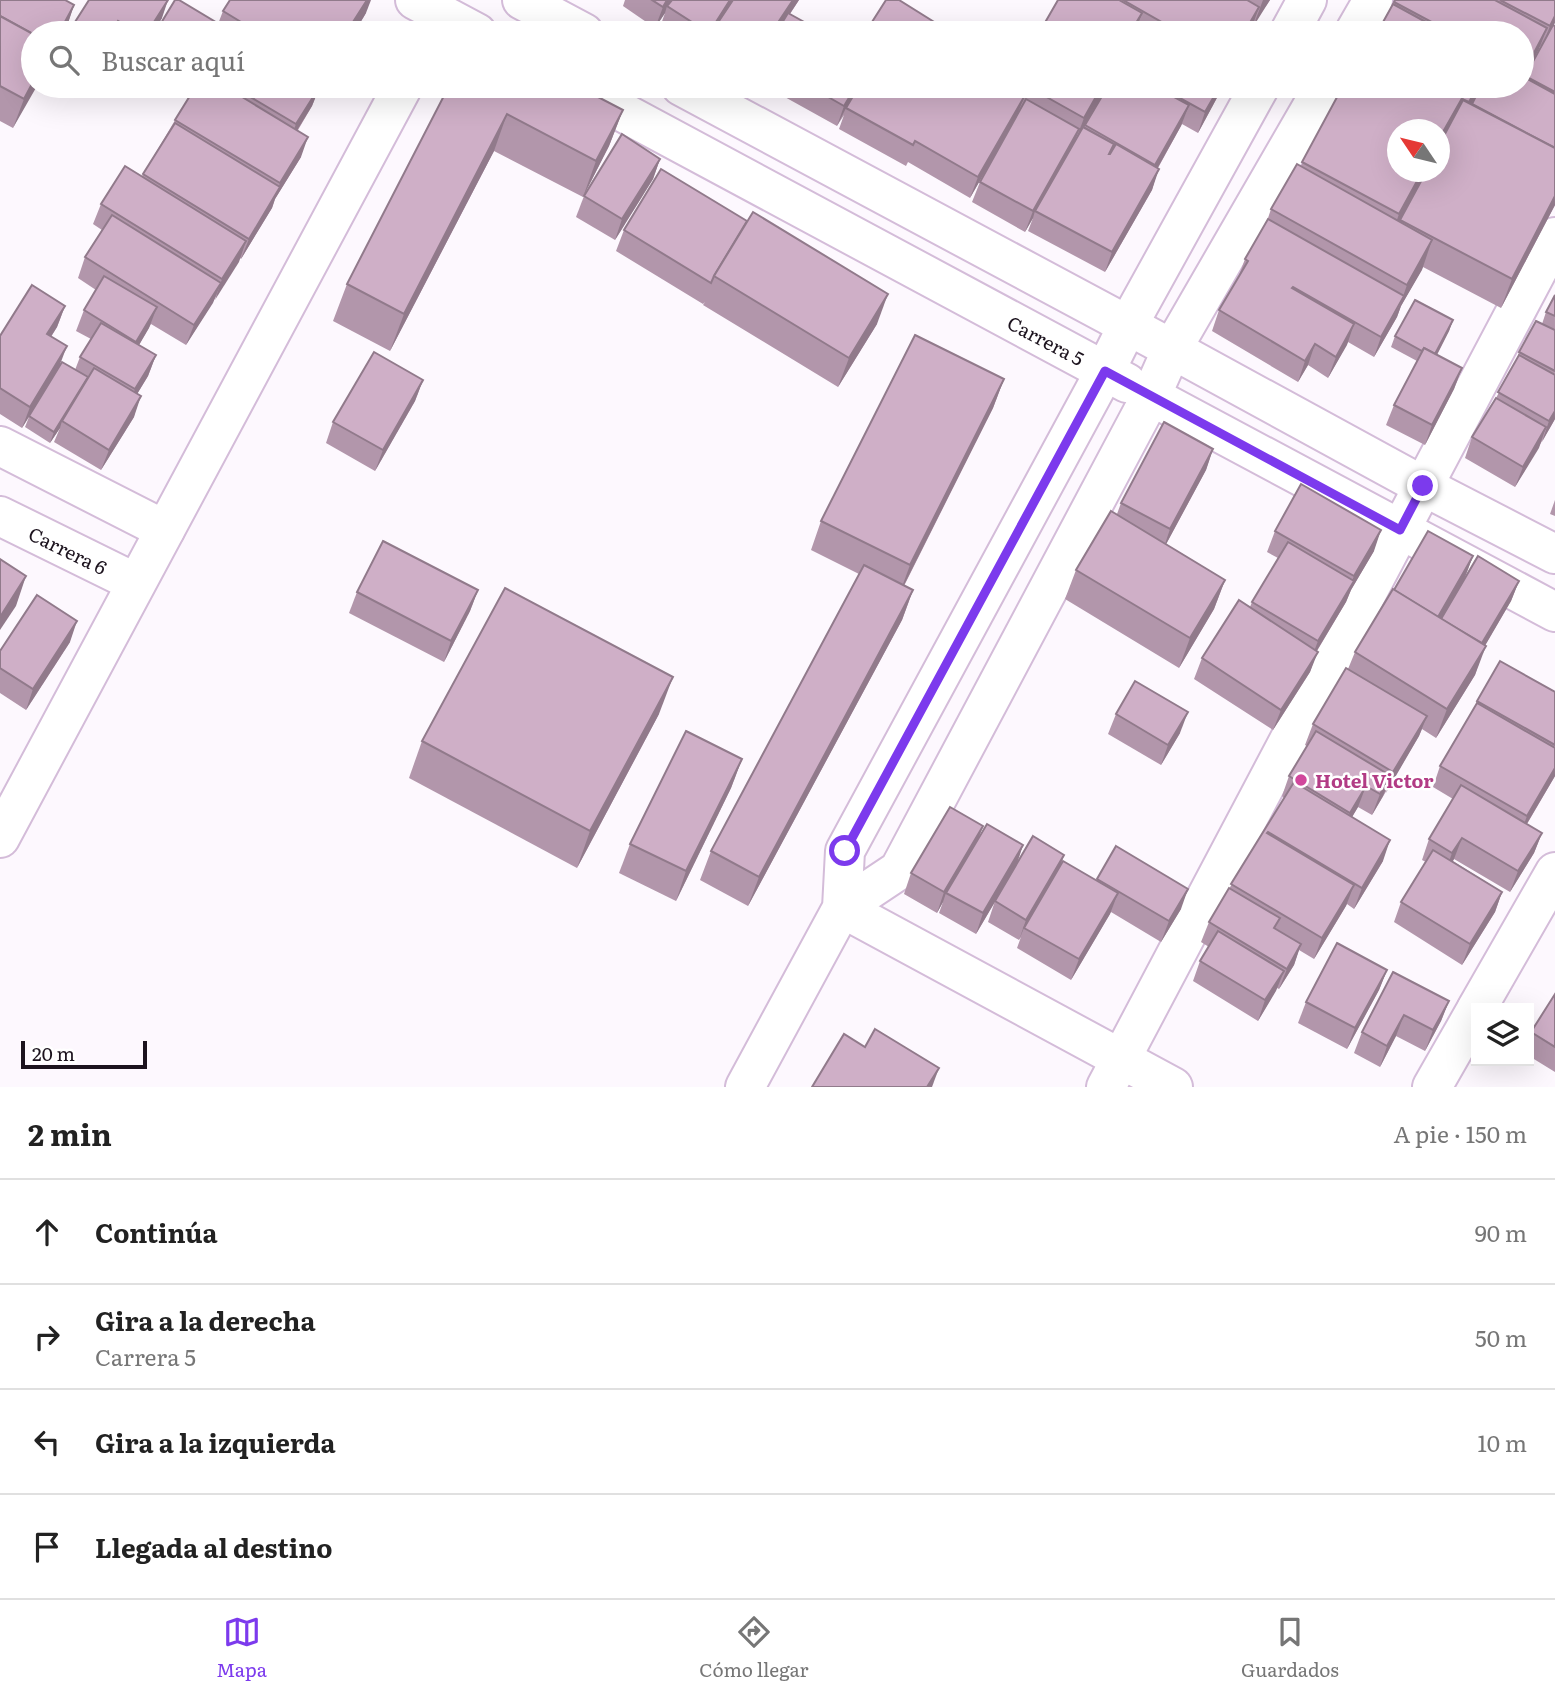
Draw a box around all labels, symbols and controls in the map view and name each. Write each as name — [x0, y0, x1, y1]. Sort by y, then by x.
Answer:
search box — [21, 21, 1534, 98]
text: Buscar aquí — [101, 40, 245, 79]
icon: search — [45, 41, 83, 79]
north arrow — [1387, 119, 1450, 182]
street label: Carrera 5 — [1003, 308, 1090, 372]
route end — [1407, 470, 1438, 501]
street label: Carrera 6 — [24, 519, 112, 581]
place label: Hotel Victor — [1315, 766, 1434, 794]
marker: Hotel Victor — [1293, 772, 1309, 788]
route start — [829, 835, 860, 866]
map controls — [1471, 1003, 1534, 1066]
button: layers — [1471, 1003, 1534, 1066]
scale bar — [21, 1038, 147, 1070]
text: 20 m — [32, 1039, 75, 1067]
text: 2 min — [28, 1111, 112, 1155]
text: A pie · 150 m — [1394, 1116, 1527, 1150]
text: Continúa — [95, 1212, 218, 1251]
icon: ahead — [28, 1213, 66, 1251]
text: 90 m — [1475, 1215, 1527, 1249]
text: Gira a la derecha — [95, 1300, 315, 1339]
icon: right — [28, 1318, 66, 1356]
text: 50 m — [1475, 1320, 1527, 1354]
text: Carrera 5 — [95, 1339, 196, 1373]
text: Gira a la izquierda — [95, 1422, 336, 1461]
icon: left — [28, 1423, 66, 1461]
text: 10 m — [1477, 1425, 1527, 1459]
text: Llegada al destino — [95, 1527, 332, 1566]
icon: arrive — [28, 1528, 66, 1566]
tab: Mapa — [216, 1613, 267, 1683]
tab: Cómo llegar — [699, 1613, 809, 1683]
tab: Guardados — [1241, 1613, 1339, 1683]

